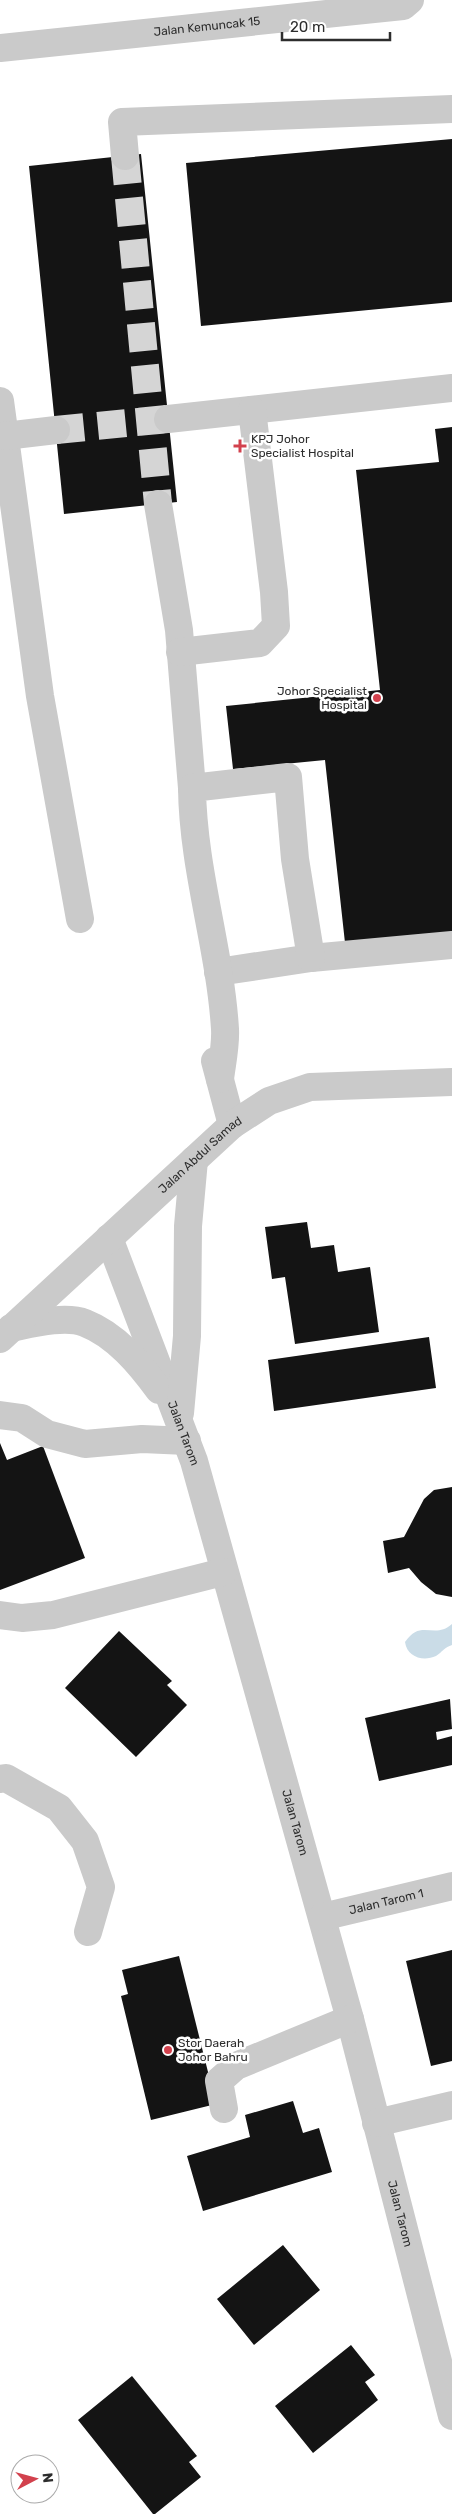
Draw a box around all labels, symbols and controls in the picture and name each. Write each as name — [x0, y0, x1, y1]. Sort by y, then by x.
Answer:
scale bar — [282, 10, 390, 42]
street label: Jalan Kemuncak 15 — [153, 14, 261, 39]
text: 20 m — [290, 18, 325, 36]
place label: KPJ Johor Specialist Hospital — [251, 432, 354, 460]
marker: KPJ Johor Specialist Hospital — [233, 439, 247, 453]
place label: Johor Specialist Hospital — [277, 684, 367, 712]
marker: Johor Specialist Hospital — [371, 692, 383, 704]
street label: Jalan Abdul Samad — [156, 1114, 244, 1196]
street label: Jalan Tarom — [165, 1399, 202, 1468]
street label: Jalan Tarom — [279, 1788, 311, 1857]
street label: Jalan Tarom 1 — [347, 1886, 425, 1917]
place label: Stor Daerah Johor Bahru — [178, 2036, 248, 2064]
marker: Stor Daerah Johor Bahru — [162, 2044, 174, 2056]
street label: Jalan Tarom — [385, 2179, 415, 2248]
north arrow — [10, 2454, 60, 2504]
text: N — [38, 2472, 56, 2484]

